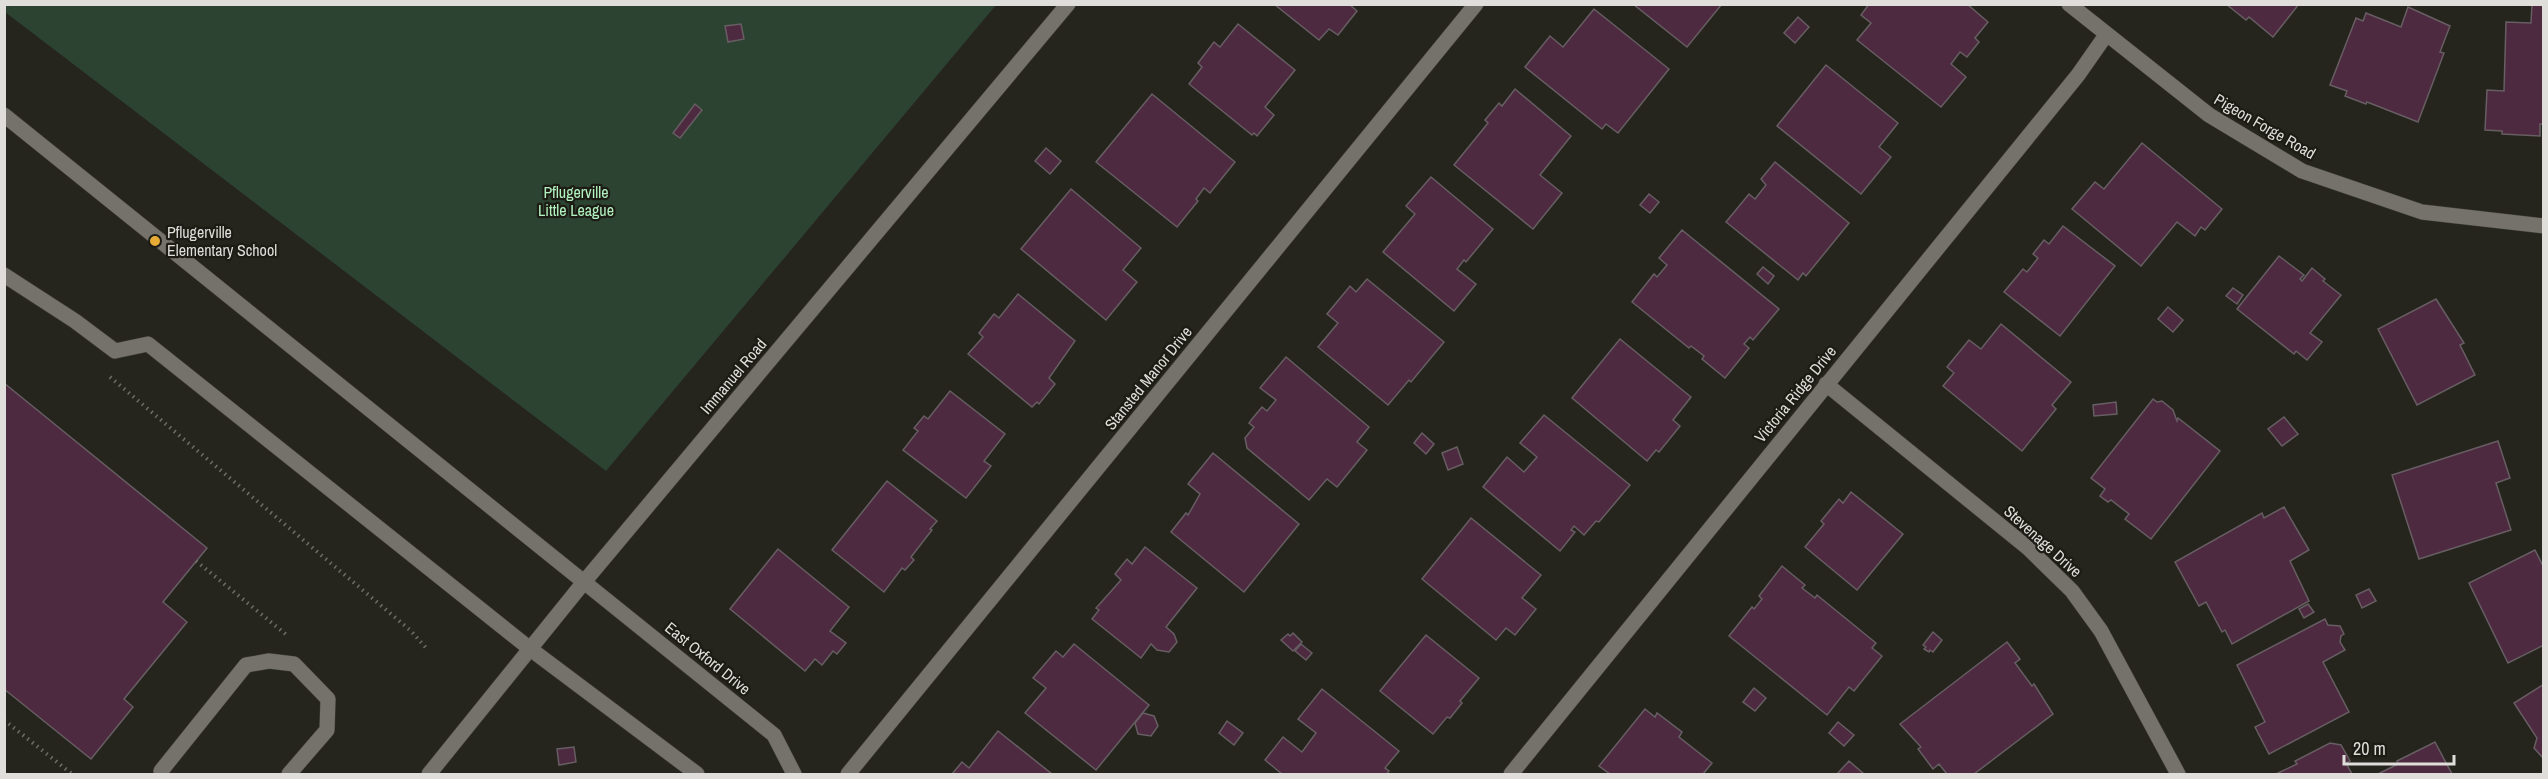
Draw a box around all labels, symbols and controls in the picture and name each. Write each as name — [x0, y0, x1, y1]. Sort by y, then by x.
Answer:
street label: Pigeon Forge Road — [2210, 88, 2320, 164]
park label: Pflugerville Little League — [538, 181, 614, 221]
place label: Pflugerville Elementary School — [167, 221, 277, 261]
marker: Pflugerville Elementary School — [148, 234, 162, 248]
street label: Stansted Manor Drive — [1099, 321, 1197, 435]
street label: Immanuel Road — [695, 333, 771, 419]
street label: Victoria Ridge Drive — [1749, 341, 1841, 447]
street label: Stevenage Drive — [1999, 500, 2087, 582]
street label: East Oxford Drive — [661, 617, 755, 699]
scale bar — [2344, 728, 2454, 766]
text: 20 m — [2353, 736, 2386, 761]

